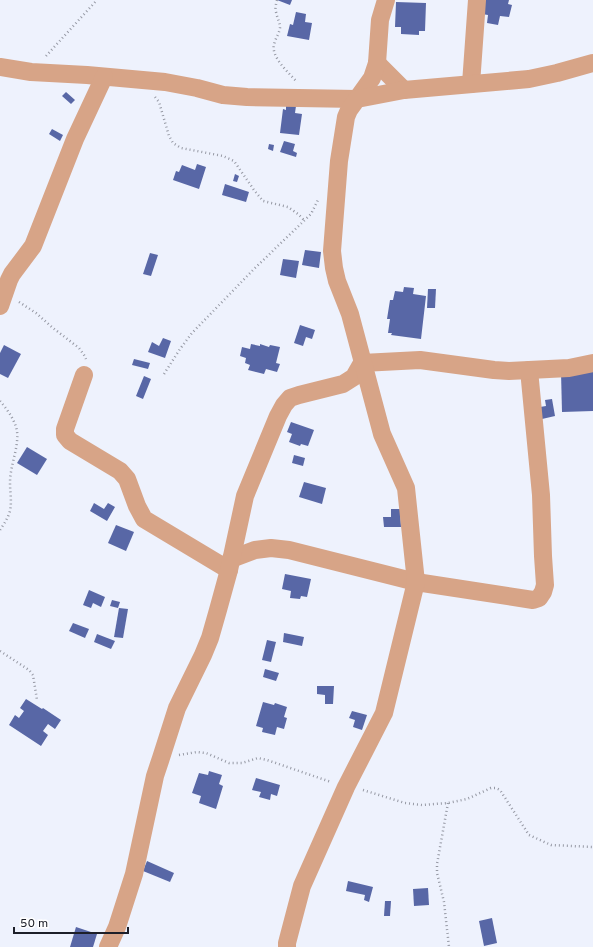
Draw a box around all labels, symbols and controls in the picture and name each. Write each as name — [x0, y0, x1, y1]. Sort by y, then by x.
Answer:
scale bar — [14, 909, 128, 935]
text: 50 m — [20, 916, 48, 932]

